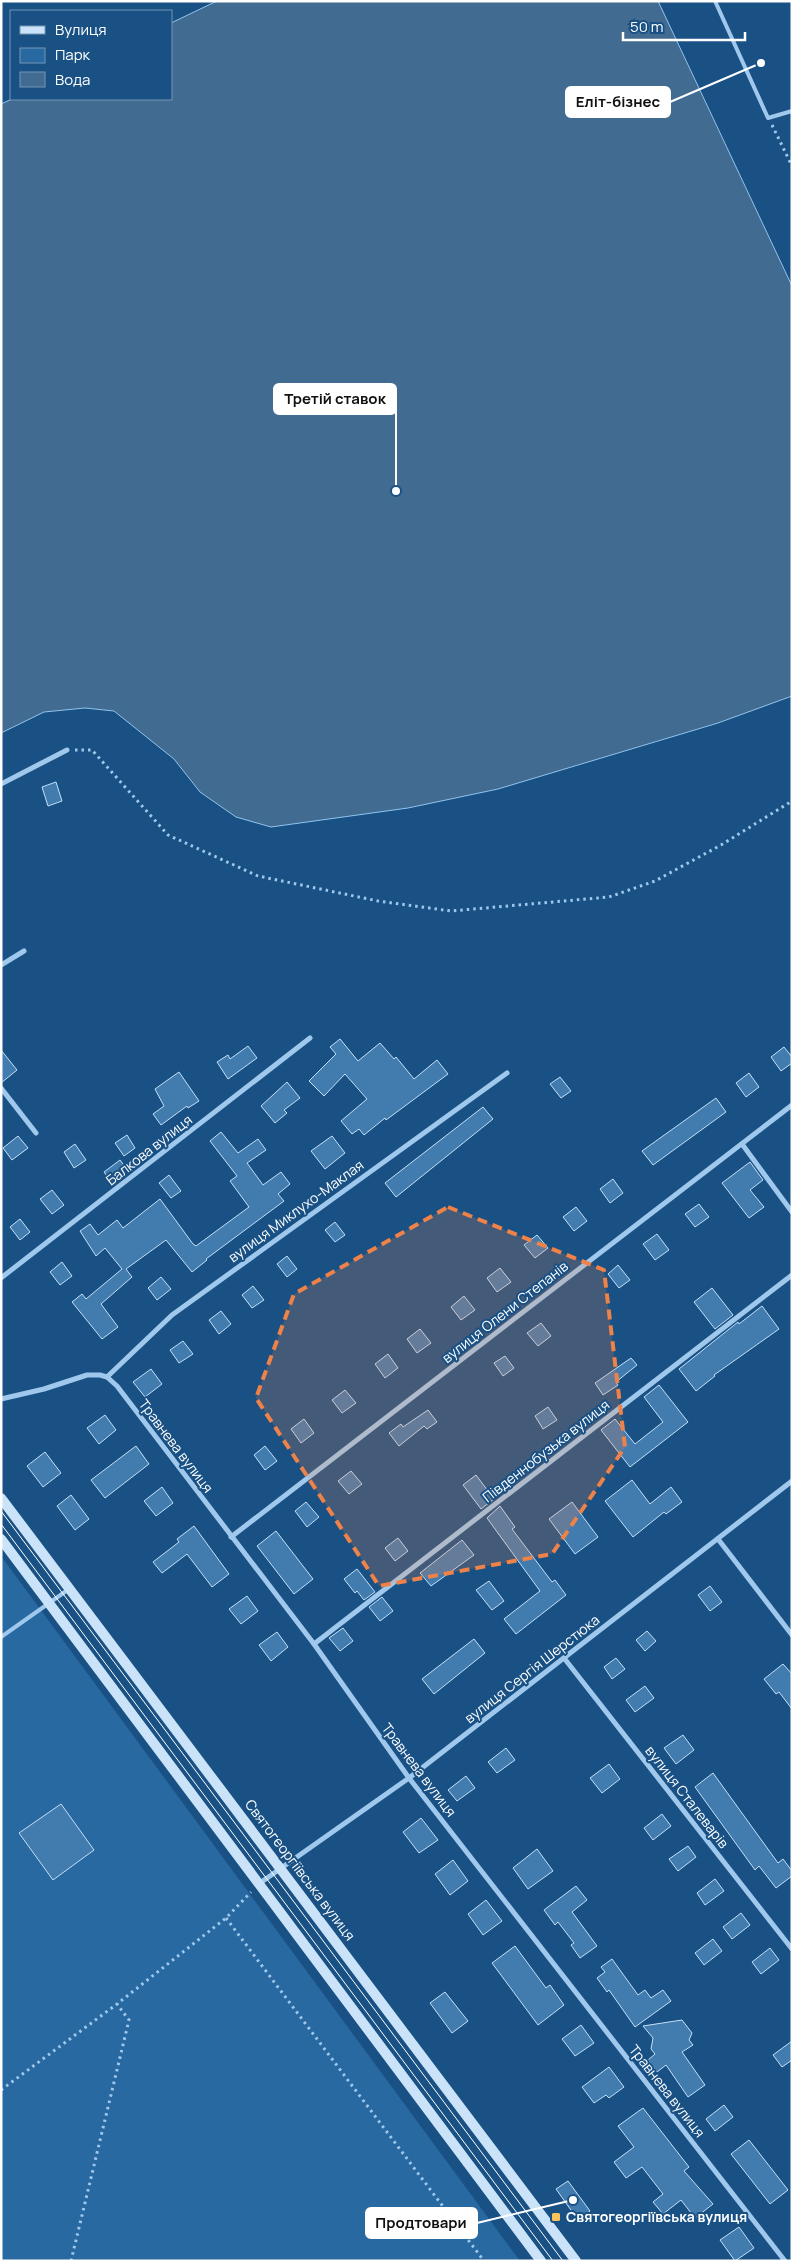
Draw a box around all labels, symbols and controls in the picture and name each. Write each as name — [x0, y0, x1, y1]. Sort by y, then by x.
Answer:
legend — [10, 10, 172, 100]
scale bar — [623, 10, 746, 42]
text: 50 m — [630, 16, 664, 37]
text: Вулиця — [55, 19, 107, 40]
text: Парк — [55, 44, 91, 65]
text: Вода — [55, 69, 90, 90]
callout: Еліт-бізнес — [566, 87, 670, 117]
text: Еліт-бізнес — [576, 91, 661, 112]
callout: Третій ставок — [274, 384, 396, 414]
text: Третій ставок — [284, 388, 387, 409]
street label: Балкова вулиця — [102, 1110, 196, 1189]
street label: вулиця Миклухо-Маклая — [224, 1155, 367, 1266]
street label: вулиця Олени Степанів — [438, 1256, 572, 1367]
street label: Травнева вулиця — [135, 1395, 218, 1496]
street label: Південнобузька вулиця — [478, 1395, 613, 1506]
street label: вулиця Сергія Шерстюка — [460, 1610, 603, 1727]
street label: Травнева вулиця — [378, 1719, 461, 1820]
street label: вулиця Сталеварів — [641, 1742, 734, 1852]
street label: Святогеоргіївська вулиця — [241, 1795, 360, 1944]
street label: Травнева вулиця — [625, 2040, 710, 2141]
place label: Святогеоргіївська вулиця — [566, 2207, 747, 2226]
callout: Продтовари — [366, 2208, 477, 2238]
marker: Святогеоргіївська вулиця — [550, 2211, 562, 2223]
text: Продтовари — [375, 2212, 467, 2233]

